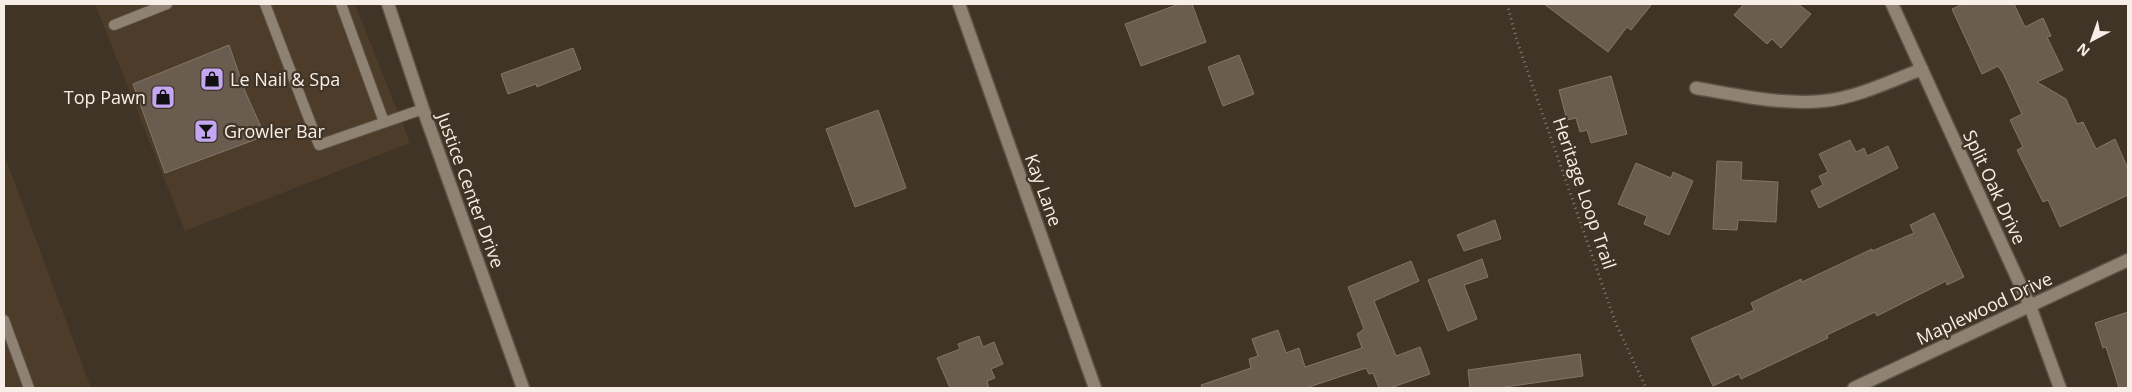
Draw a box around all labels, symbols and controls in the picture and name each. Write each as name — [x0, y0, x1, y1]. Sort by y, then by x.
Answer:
north arrow — [2067, 15, 2117, 65]
text: N — [2073, 39, 2094, 61]
shop icon: Le Nail & Spa — [199, 66, 225, 92]
place label: Le Nail & Spa — [230, 67, 340, 91]
shop icon: Top Pawn — [150, 84, 176, 110]
place label: Top Pawn — [64, 85, 146, 109]
street label: Justice Center Drive — [431, 107, 510, 271]
street label: Heritage Loop Trail — [1548, 114, 1622, 272]
bar icon: Growler Bar — [193, 118, 219, 144]
place label: Growler Bar — [224, 119, 326, 143]
street label: Split Oak Drive — [1958, 126, 2032, 248]
street label: Kay Lane — [1020, 151, 1068, 229]
street label: Maplewood Drive — [1912, 266, 2056, 350]

